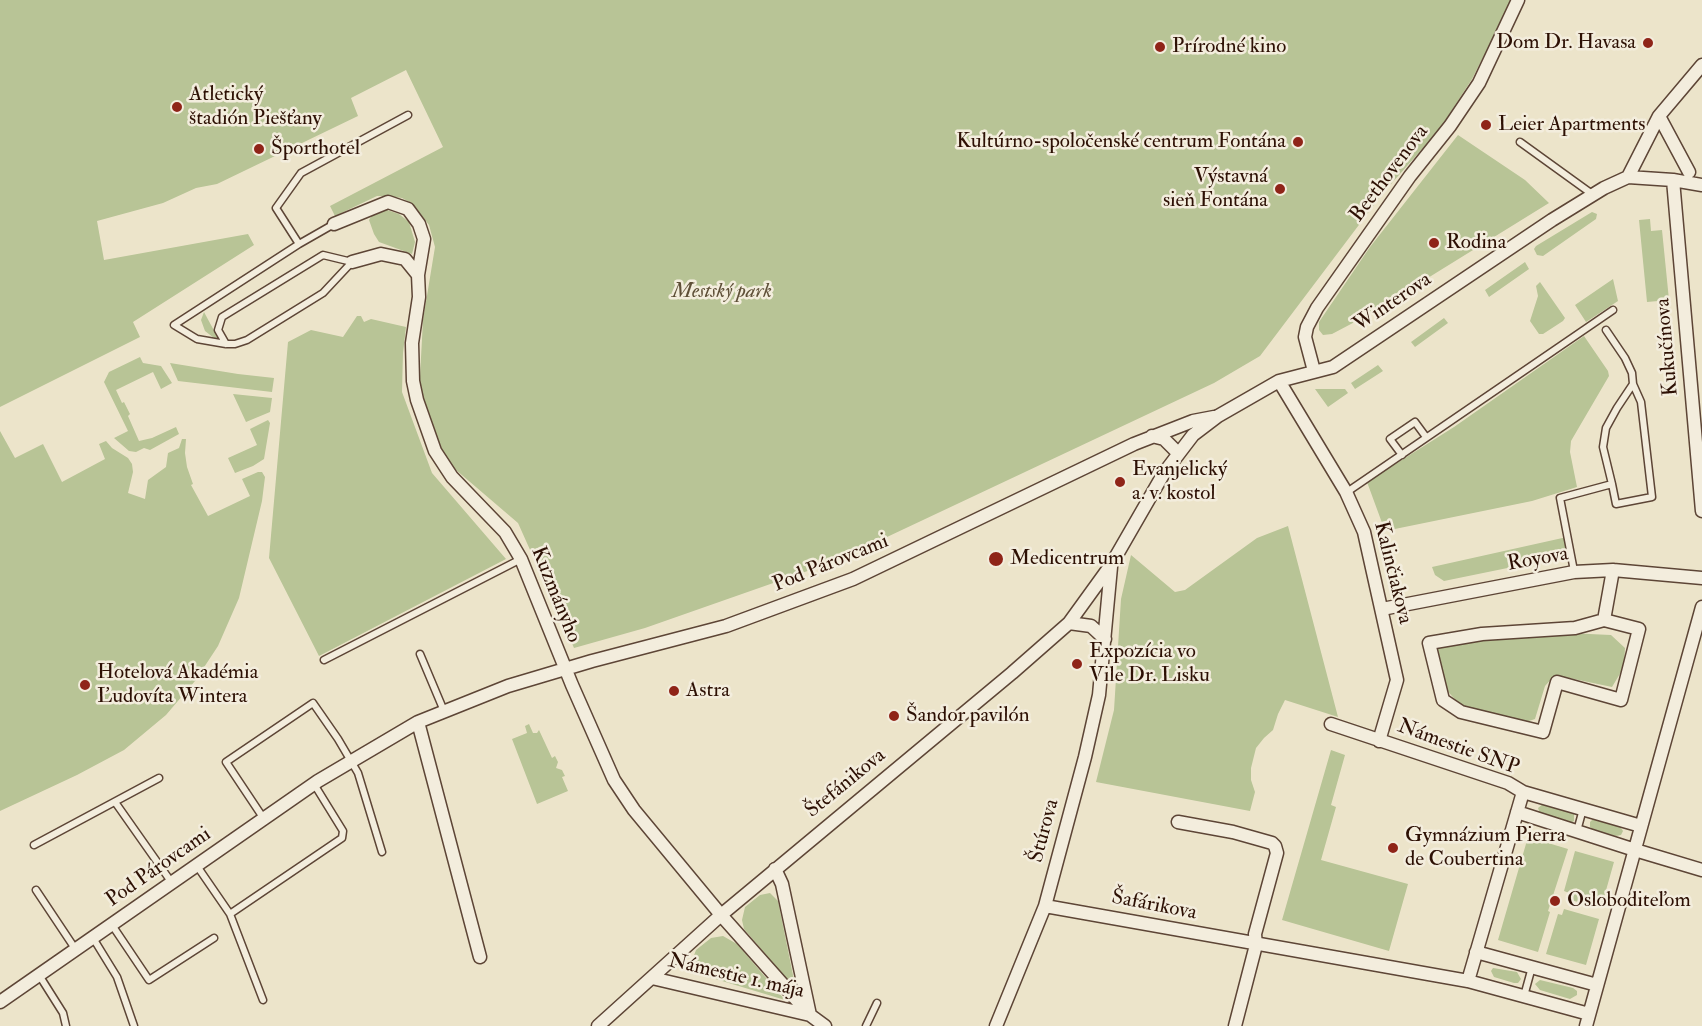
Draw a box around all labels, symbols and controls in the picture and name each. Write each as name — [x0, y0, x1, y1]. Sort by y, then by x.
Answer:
place label: Dom Dr. Havasa — [1496, 30, 1636, 56]
place label: Prírodné kino — [1172, 34, 1286, 60]
marker: Dom Dr. Havasa — [1641, 36, 1655, 50]
marker: Prírodné kino — [1153, 40, 1167, 54]
place label: Atletický štadión Piešťany — [189, 82, 322, 132]
marker: Atletický štadión Piešťany — [170, 100, 184, 114]
place label: Leier Apartments — [1498, 112, 1645, 138]
marker: Leier Apartments — [1479, 118, 1493, 132]
street label: Beethovenova — [1345, 120, 1435, 228]
place label: Kultúrno-spoločenské centrum Fontána — [956, 129, 1286, 155]
marker: Kultúrno-spoločenské centrum Fontána — [1291, 135, 1305, 149]
place label: Športhotel — [271, 136, 360, 162]
marker: Športhotel — [252, 142, 266, 156]
place label: Výstavná sieň Fontána — [1163, 164, 1268, 214]
marker: Výstavná sieň Fontána — [1273, 182, 1287, 196]
place label: Rodina — [1446, 230, 1506, 256]
marker: Rodina — [1427, 236, 1441, 250]
street label: Winterova — [1349, 268, 1437, 338]
park label: Mestský park — [672, 279, 772, 305]
street label: Kukučínova — [1651, 297, 1685, 397]
place label: Evanjelický a. v. kostol — [1132, 457, 1227, 507]
marker: Evanjelický a. v. kostol — [1113, 475, 1127, 489]
street label: Kalinčiakova — [1367, 519, 1417, 627]
street label: Pod Párovcami — [769, 529, 893, 599]
street label: Royova — [1506, 542, 1570, 578]
street label: Kuzmányho — [524, 543, 586, 647]
place label: Medicentrum — [1010, 546, 1124, 572]
marker: Medicentrum — [987, 550, 1005, 568]
place label: Expozícia vo Vile Dr. Lisku — [1089, 639, 1210, 689]
marker: Expozícia vo Vile Dr. Lisku — [1070, 657, 1084, 671]
place label: Hotelová Akadémia Ľudovíta Wintera — [97, 660, 258, 710]
marker: Hotelová Akadémia Ľudovíta Wintera — [78, 678, 92, 692]
place label: Astra — [686, 678, 730, 704]
marker: Astra — [667, 684, 681, 698]
place label: Šandor pavilón — [906, 703, 1030, 729]
marker: Šandor pavilón — [887, 709, 901, 723]
street label: Námestie SNP — [1394, 714, 1522, 782]
street label: Štefánikova — [801, 744, 891, 824]
street label: Štúrova — [1024, 797, 1066, 865]
street label: Pod Párovcami — [102, 823, 216, 913]
place label: Gymnázium Pierra de Coubertina — [1405, 823, 1566, 873]
marker: Gymnázium Pierra de Coubertina — [1386, 841, 1400, 855]
street label: Šafárikova — [1109, 885, 1199, 927]
place label: Osloboditeľom — [1567, 888, 1691, 914]
marker: Osloboditeľom — [1548, 894, 1562, 908]
street label: Námestie 1. mája — [665, 949, 807, 1005]

